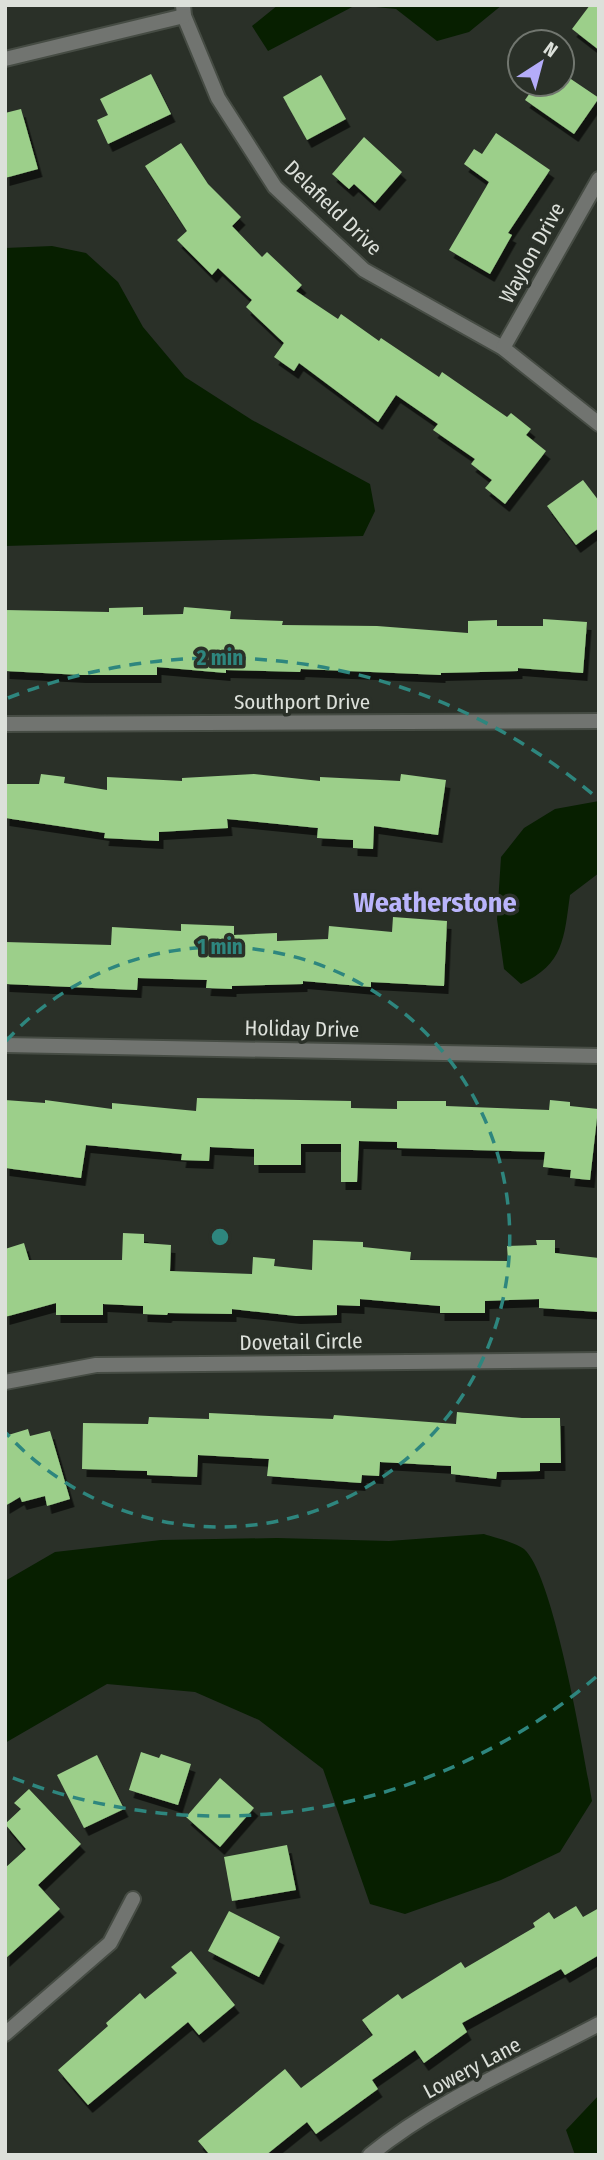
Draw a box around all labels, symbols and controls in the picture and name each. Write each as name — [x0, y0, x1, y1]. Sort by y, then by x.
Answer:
north arrow — [506, 28, 576, 98]
text: N — [539, 37, 562, 62]
street label: Delafield Drive — [279, 155, 387, 261]
street label: Waylon Drive — [494, 198, 570, 308]
text: 2 min — [196, 645, 243, 671]
street label: Southport Drive — [234, 689, 370, 715]
district label: Weatherstone — [353, 886, 517, 919]
text: 1 min — [197, 934, 243, 960]
street label: Holiday Drive — [244, 1015, 360, 1043]
centre of rings — [208, 1225, 232, 1249]
street label: Dovetail Circle — [239, 1328, 363, 1356]
street label: Lowery Lane — [419, 2032, 525, 2104]

